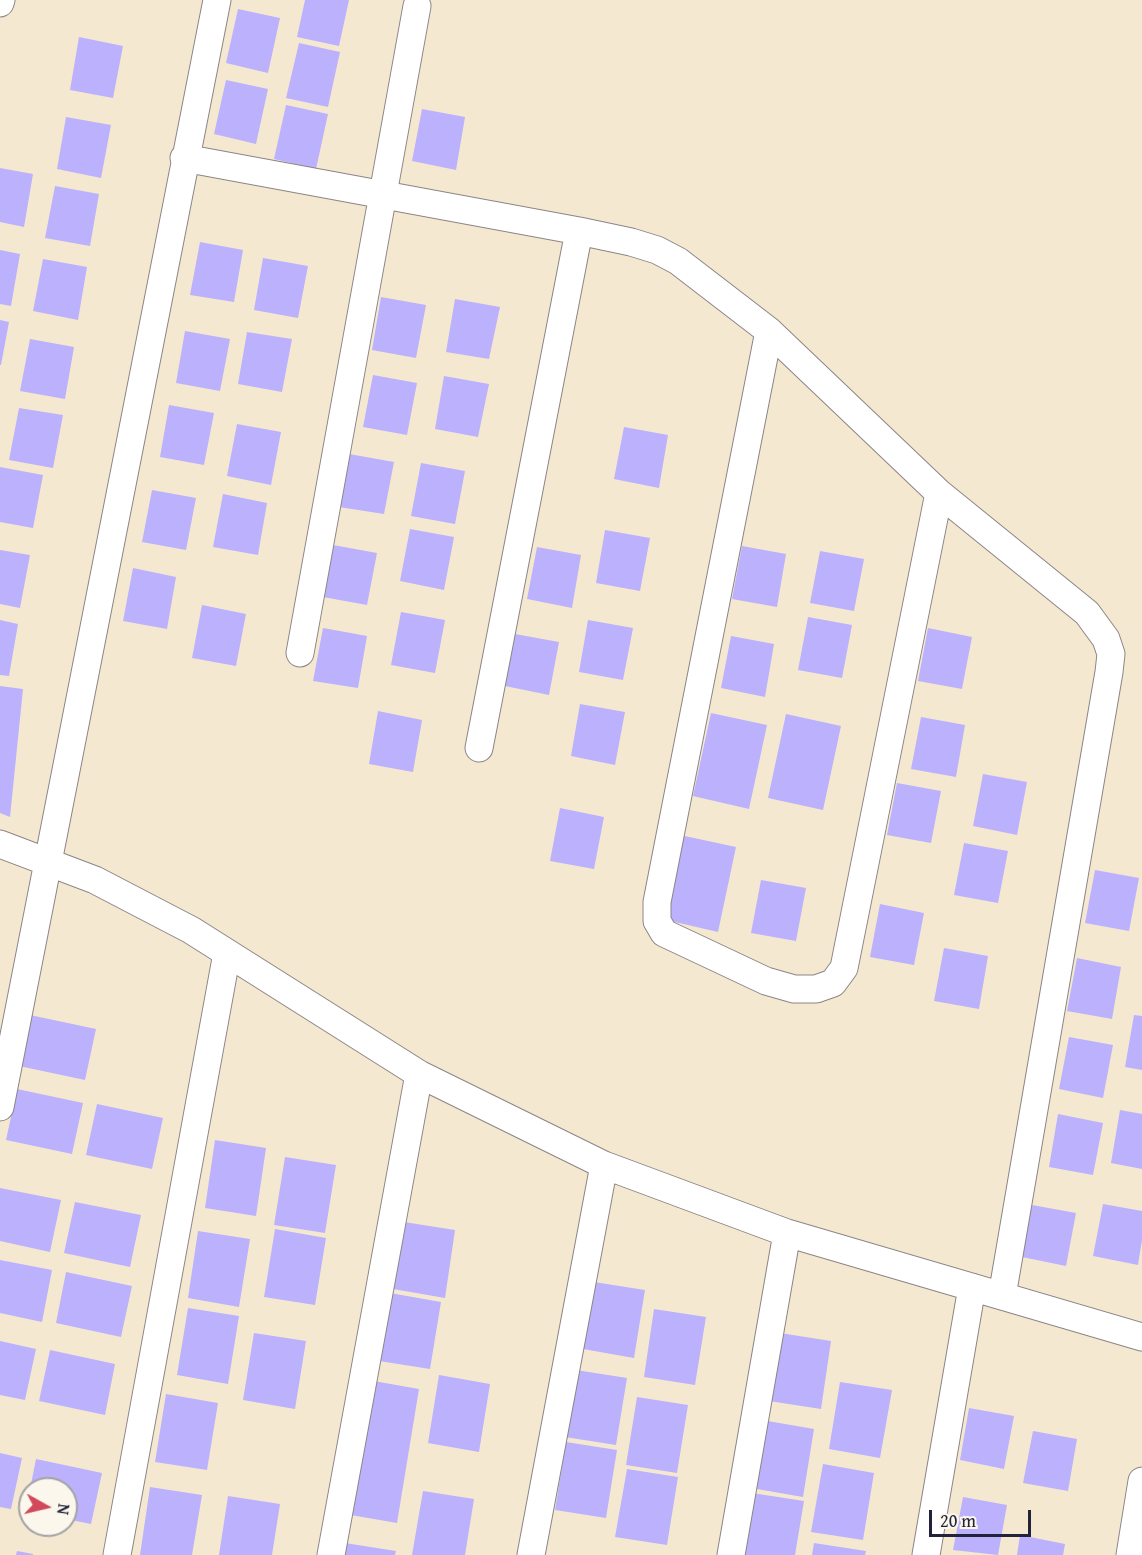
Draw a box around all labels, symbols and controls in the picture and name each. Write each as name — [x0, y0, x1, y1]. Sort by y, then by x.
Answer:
north arrow — [18, 1477, 78, 1537]
scale bar — [932, 1498, 1034, 1536]
text: N — [51, 1502, 76, 1516]
text: 20 m — [940, 1507, 976, 1534]

